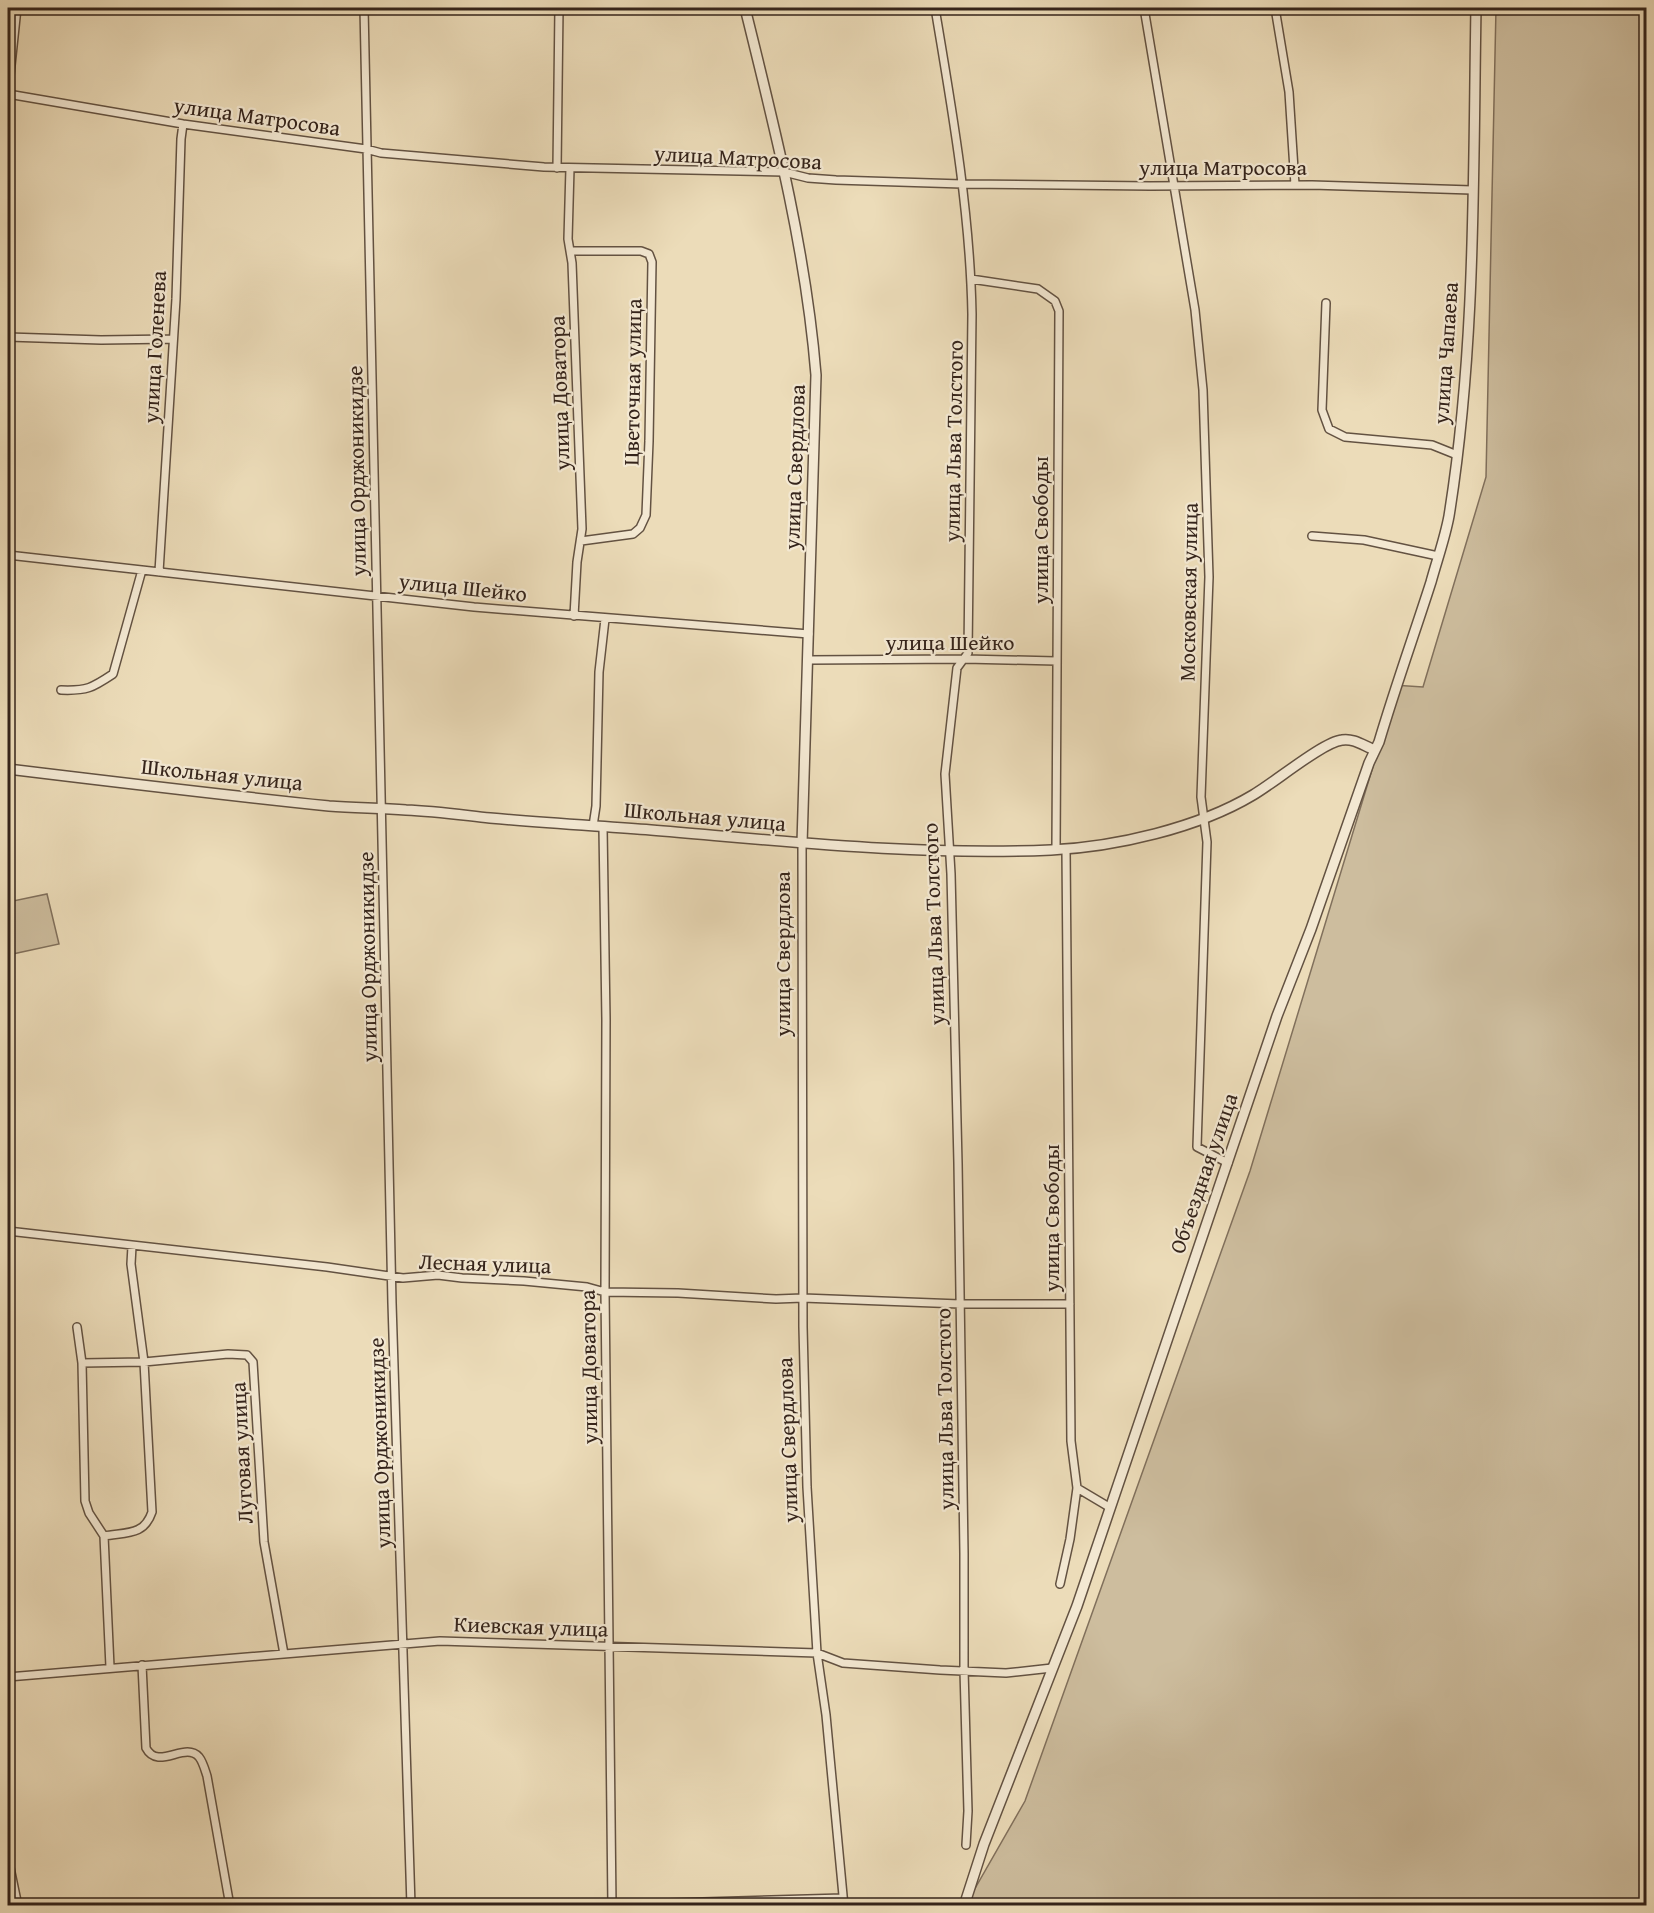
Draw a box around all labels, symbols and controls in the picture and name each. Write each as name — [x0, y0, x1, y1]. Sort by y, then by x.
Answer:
street label: улица Матросова — [171, 88, 343, 144]
street label: улица Матросова — [652, 137, 823, 177]
street label: улица Матросова — [1138, 151, 1307, 183]
street label: улица Голенева — [134, 269, 174, 425]
street label: улица Чапаева — [1424, 280, 1466, 426]
street label: Цветочная улица — [615, 297, 649, 466]
street label: улица Доватора — [540, 315, 578, 472]
street label: улица Льва Толстого — [935, 340, 971, 543]
street label: улица Орджоникидзе — [338, 365, 374, 578]
street label: улица Свердлова — [775, 383, 813, 551]
street label: улица Свободы — [1024, 456, 1056, 605]
street label: Московская улица — [1170, 502, 1206, 682]
street label: улица Шейко — [396, 564, 529, 610]
street label: улица Шейко — [885, 626, 1014, 658]
street label: Школьная улица — [140, 750, 305, 798]
street label: Школьная улица — [623, 793, 788, 839]
street label: улица Льва Толстого — [913, 822, 953, 1027]
street label: улица Орджоникидзе — [349, 851, 385, 1064]
street label: улица Свердлова — [766, 871, 798, 1038]
street label: Объездная улица — [1161, 1088, 1246, 1258]
street label: улица Свободы — [1035, 1144, 1067, 1293]
street label: Лесная улица — [418, 1245, 552, 1281]
street label: улица Доватора — [571, 1289, 605, 1446]
street label: улица Льва Толстого — [926, 1308, 962, 1511]
street label: улица Орджоникидзе — [359, 1337, 399, 1550]
street label: улица Свердлова — [768, 1356, 806, 1524]
street label: Луговая улица — [221, 1381, 261, 1525]
street label: Киевская улица — [453, 1607, 609, 1645]

